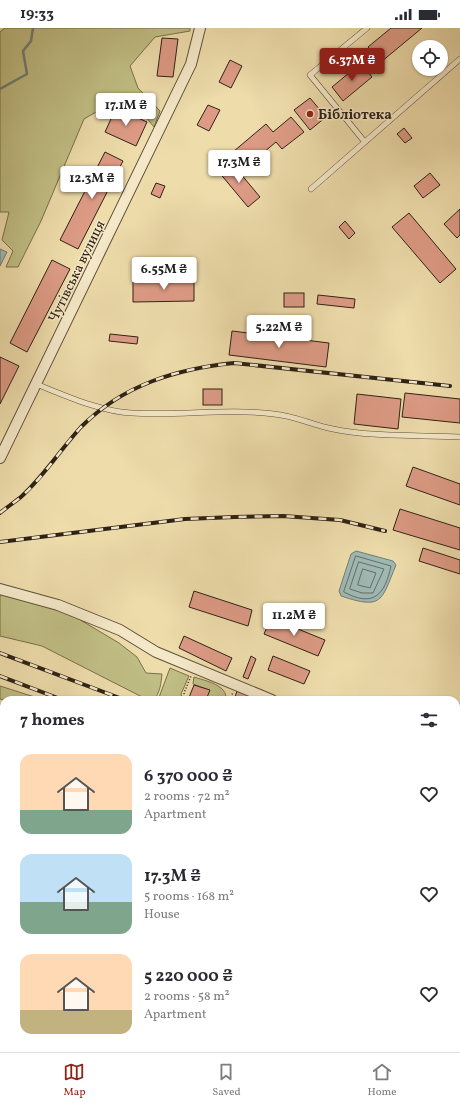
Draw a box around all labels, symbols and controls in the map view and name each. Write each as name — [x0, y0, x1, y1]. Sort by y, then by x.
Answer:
text: 19:33 — [20, 4, 54, 25]
map controls — [412, 40, 448, 76]
button: locate — [412, 40, 448, 76]
pin: 6.37M ₴ — [315, 48, 389, 82]
text: 6.37M ₴ — [329, 52, 375, 70]
pin: 17.1M ₴ — [89, 93, 163, 127]
text: 17.1M ₴ — [105, 97, 147, 115]
place label: Бібліотека — [318, 106, 392, 125]
marker: Бібліотека — [305, 109, 315, 119]
pin: 17.3M ₴ — [202, 150, 276, 184]
text: 17.3M ₴ — [217, 154, 261, 172]
pin: 12.3M ₴ — [55, 166, 129, 200]
text: 12.3M ₴ — [69, 170, 115, 188]
street label: Чутівська вулиця — [44, 217, 110, 326]
pin: 6.55M ₴ — [127, 257, 201, 291]
text: 6.55M ₴ — [141, 261, 187, 279]
pin: 5.22M ₴ — [242, 315, 316, 349]
text: 5.22M ₴ — [256, 319, 302, 337]
pin: 11.2M ₴ — [257, 603, 331, 637]
text: 11.2M ₴ — [272, 607, 316, 625]
text: 7 homes — [20, 709, 85, 732]
icon: filters — [418, 709, 440, 731]
text: 6 370 000 ₴ — [144, 765, 233, 788]
icon: home — [52, 770, 100, 818]
icon: heart — [418, 783, 440, 805]
text: 2 rooms · 72 m² — [144, 788, 230, 806]
text: Apartment — [144, 806, 207, 824]
text: 17.3M ₴ — [144, 865, 201, 888]
icon: home — [52, 870, 100, 918]
icon: heart — [418, 883, 440, 905]
text: 5 rooms · 168 m² — [144, 888, 234, 906]
text: House — [144, 906, 180, 924]
text: 5 220 000 ₴ — [144, 965, 233, 988]
icon: home — [52, 970, 100, 1018]
icon: heart — [418, 983, 440, 1005]
text: 2 rooms · 58 m² — [144, 988, 229, 1006]
text: Apartment — [144, 1006, 207, 1024]
tab: Map — [63, 1061, 85, 1100]
tab: Saved — [212, 1061, 241, 1100]
tab: Home — [367, 1061, 397, 1100]

